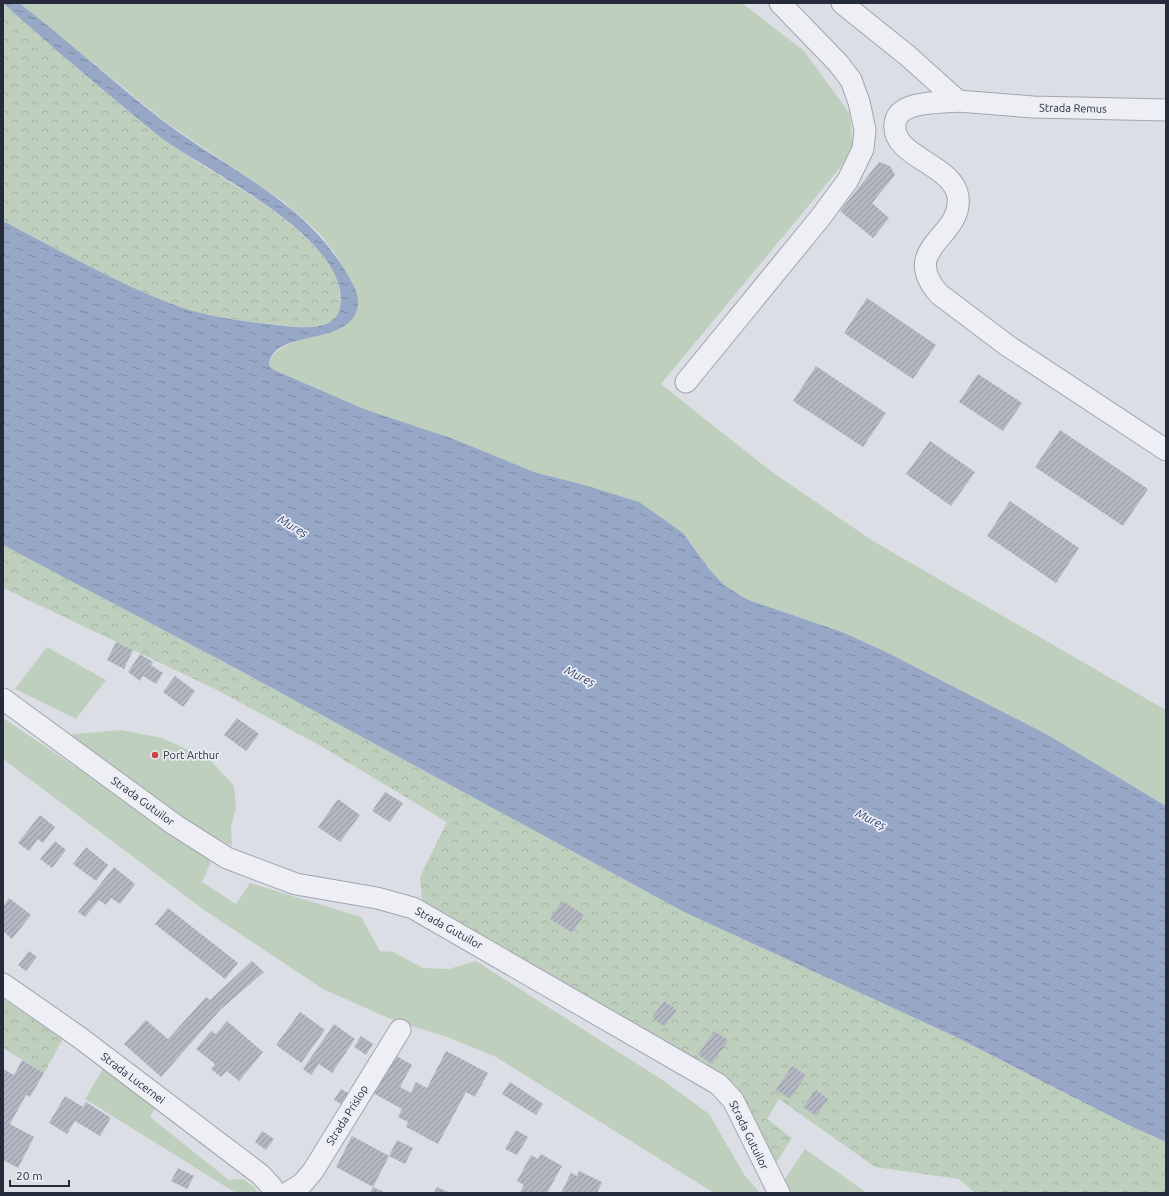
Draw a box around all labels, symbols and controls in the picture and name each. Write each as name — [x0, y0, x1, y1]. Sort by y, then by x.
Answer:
street label: Strada Remus — [1039, 101, 1107, 115]
water label: Mureș — [276, 512, 310, 540]
water label: Mureș — [563, 663, 597, 689]
place label: Port Arthur — [163, 749, 220, 761]
marker: Port Arthur — [150, 750, 160, 760]
street label: Strada Gutuilor — [109, 774, 177, 828]
water label: Mureș — [854, 806, 888, 832]
street label: Strada Gutuilor — [413, 905, 485, 952]
street label: Strada Lucernei — [99, 1050, 167, 1106]
street label: Strada Prislop — [324, 1083, 370, 1147]
street label: Strada Gutuilor — [727, 1099, 771, 1172]
scale bar — [10, 1162, 69, 1188]
text: 20 m — [16, 1169, 43, 1182]

